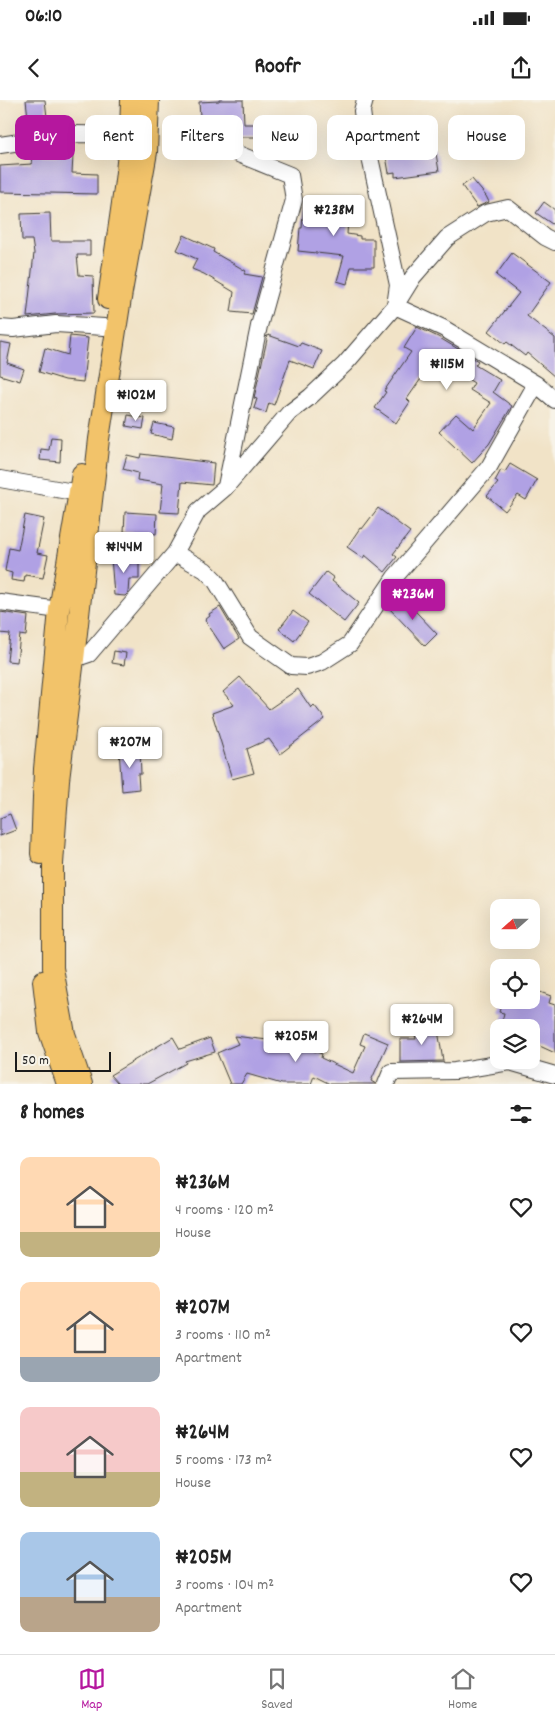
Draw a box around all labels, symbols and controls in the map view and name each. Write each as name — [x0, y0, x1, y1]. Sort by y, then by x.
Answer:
text: 06:10 — [25, 4, 62, 31]
text: Roofr — [254, 52, 301, 83]
icon: back — [20, 54, 48, 82]
icon: share — [507, 54, 535, 82]
chip: Buy — [15, 115, 75, 160]
chip: Rent — [85, 115, 152, 160]
chip: Filters — [162, 115, 243, 160]
chip: New — [253, 115, 317, 160]
chip: Apartment — [327, 115, 438, 160]
chip: House — [448, 115, 525, 160]
pin: ₦238M — [299, 194, 369, 237]
text: ₦238M — [314, 199, 354, 222]
pin: ₦115M — [412, 348, 482, 391]
text: ₦115M — [430, 353, 464, 376]
pin: ₦102M — [101, 380, 171, 422]
text: ₦102M — [116, 384, 156, 407]
pin: ₦144M — [89, 532, 159, 574]
text: ₦144M — [106, 536, 142, 559]
pin: ₦236M — [378, 578, 448, 621]
text: ₦236M — [392, 583, 434, 606]
pin: ₦207M — [95, 726, 165, 769]
text: ₦207M — [109, 731, 151, 754]
north arrow — [490, 899, 540, 949]
map controls — [490, 899, 540, 1069]
button: locate — [490, 959, 540, 1009]
pin: ₦264M — [387, 1004, 457, 1046]
text: ₦264M — [401, 1008, 443, 1031]
button: layers — [490, 1019, 540, 1069]
pin: ₦205M — [261, 1020, 331, 1063]
text: ₦205M — [274, 1025, 318, 1048]
scale bar — [15, 1049, 111, 1072]
text: 50 m — [22, 1051, 49, 1071]
text: 8 homes — [20, 1099, 85, 1129]
icon: filters — [507, 1100, 535, 1128]
text: ₦236M — [175, 1169, 230, 1199]
icon: home — [60, 1177, 120, 1237]
icon: heart — [507, 1193, 535, 1221]
text: 4 rooms · 120 m² — [175, 1199, 274, 1222]
text: House — [175, 1222, 211, 1245]
text: ₦207M — [175, 1294, 230, 1324]
icon: home — [60, 1302, 120, 1362]
icon: heart — [507, 1318, 535, 1346]
text: 3 rooms · 110 m² — [175, 1324, 271, 1347]
text: Apartment — [175, 1347, 242, 1370]
text: ₦264M — [175, 1419, 229, 1449]
icon: home — [60, 1427, 120, 1487]
icon: heart — [507, 1443, 535, 1471]
text: 5 rooms · 173 m² — [175, 1449, 272, 1472]
text: House — [175, 1472, 211, 1495]
text: ₦205M — [175, 1544, 231, 1574]
icon: home — [60, 1552, 120, 1612]
icon: heart — [507, 1568, 535, 1596]
text: 3 rooms · 104 m² — [175, 1574, 274, 1597]
text: Apartment — [175, 1597, 242, 1620]
tab: Map — [78, 1665, 106, 1715]
tab: Saved — [261, 1665, 293, 1715]
tab: Home — [448, 1665, 477, 1715]

